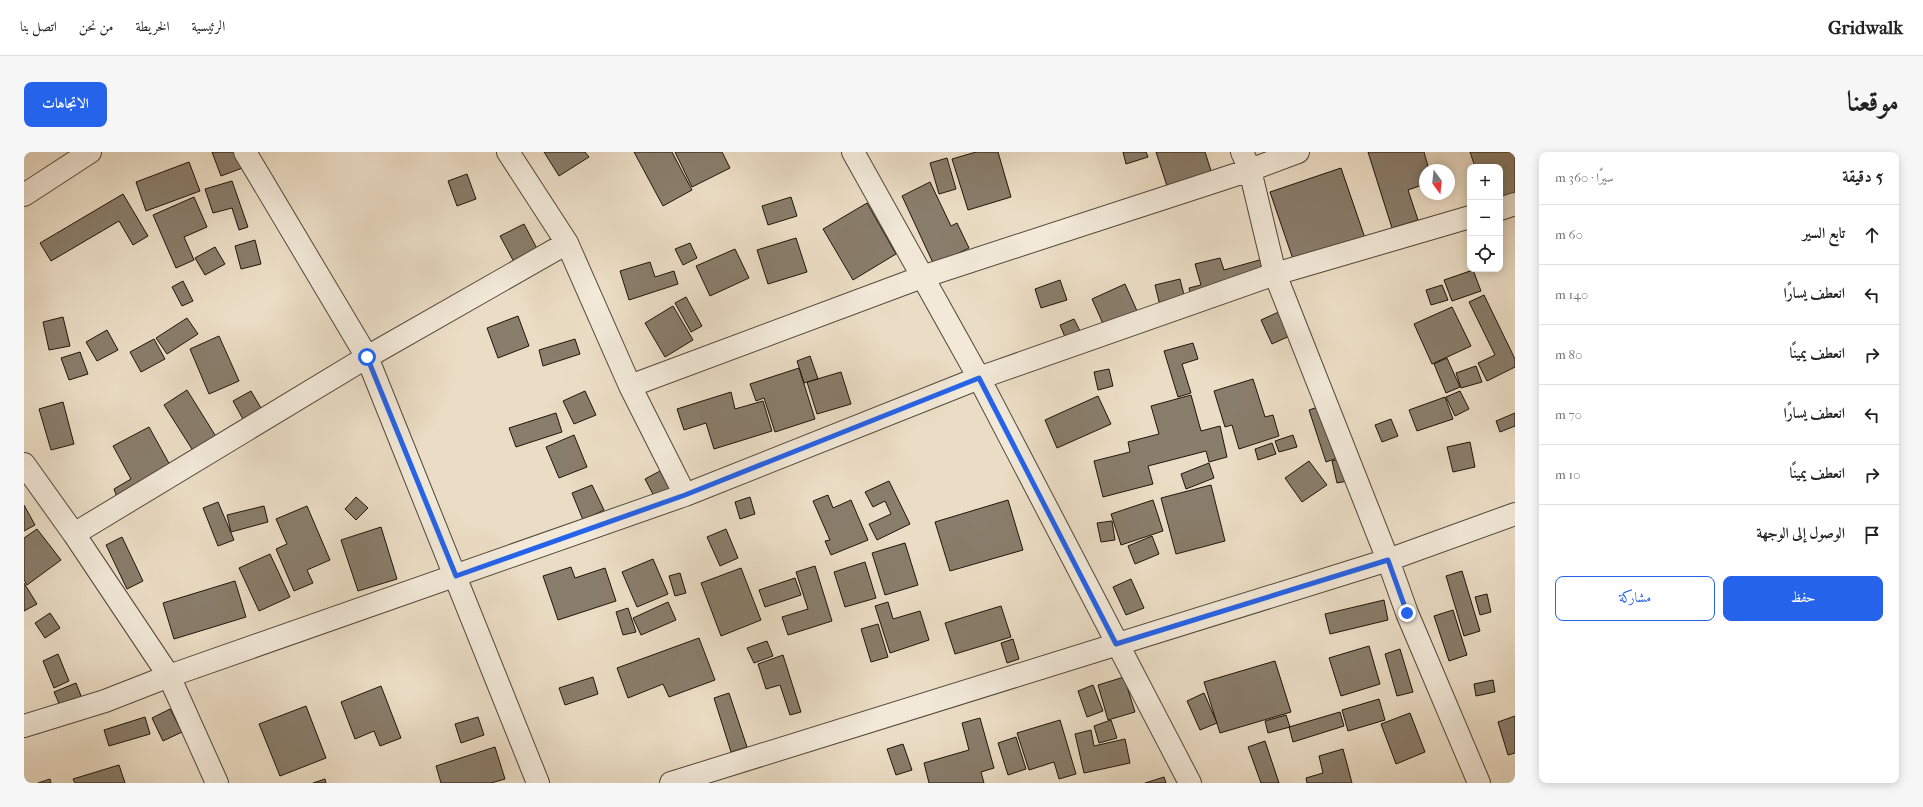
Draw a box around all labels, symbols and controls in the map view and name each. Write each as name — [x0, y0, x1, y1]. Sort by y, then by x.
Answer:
text: Gridwalk — [1828, 17, 1903, 39]
text: اتصل بنا — [20, 18, 57, 35]
text: من نحن — [79, 18, 114, 35]
text: الخريطة — [136, 18, 170, 35]
text: الرئيسية — [192, 18, 225, 35]
button: الاتجاهات — [24, 82, 107, 127]
text: موقعنا — [1847, 85, 1899, 118]
north arrow — [1419, 164, 1455, 200]
map controls — [1467, 164, 1503, 272]
button: + — [1467, 164, 1503, 200]
text: 5 دقيقة — [1842, 166, 1883, 186]
text: سيرًا · 360 m — [1555, 170, 1614, 185]
button: − — [1467, 200, 1503, 236]
text: تابع السير — [1803, 224, 1845, 242]
icon: ahead — [1861, 224, 1883, 246]
text: 60 m — [1555, 227, 1583, 242]
button: locate — [1467, 236, 1503, 272]
text: انعطف يسارًا — [1784, 284, 1845, 302]
icon: left — [1861, 284, 1883, 306]
text: 140 m — [1555, 287, 1588, 302]
text: انعطف يمينًا — [1790, 344, 1845, 362]
icon: right — [1861, 344, 1883, 366]
text: 80 m — [1555, 347, 1582, 362]
route start — [358, 348, 376, 366]
text: انعطف يسارًا — [1784, 404, 1845, 422]
icon: left — [1861, 404, 1883, 426]
text: 70 m — [1555, 407, 1582, 422]
text: انعطف يمينًا — [1790, 464, 1845, 482]
icon: right — [1861, 464, 1883, 486]
text: 10 m — [1555, 467, 1580, 482]
text: الوصول إلى الوجهة — [1756, 524, 1845, 542]
icon: arrive — [1861, 524, 1883, 546]
button: مشاركة — [1555, 576, 1715, 621]
button: حفظ — [1723, 576, 1883, 621]
route end — [1398, 604, 1416, 622]

